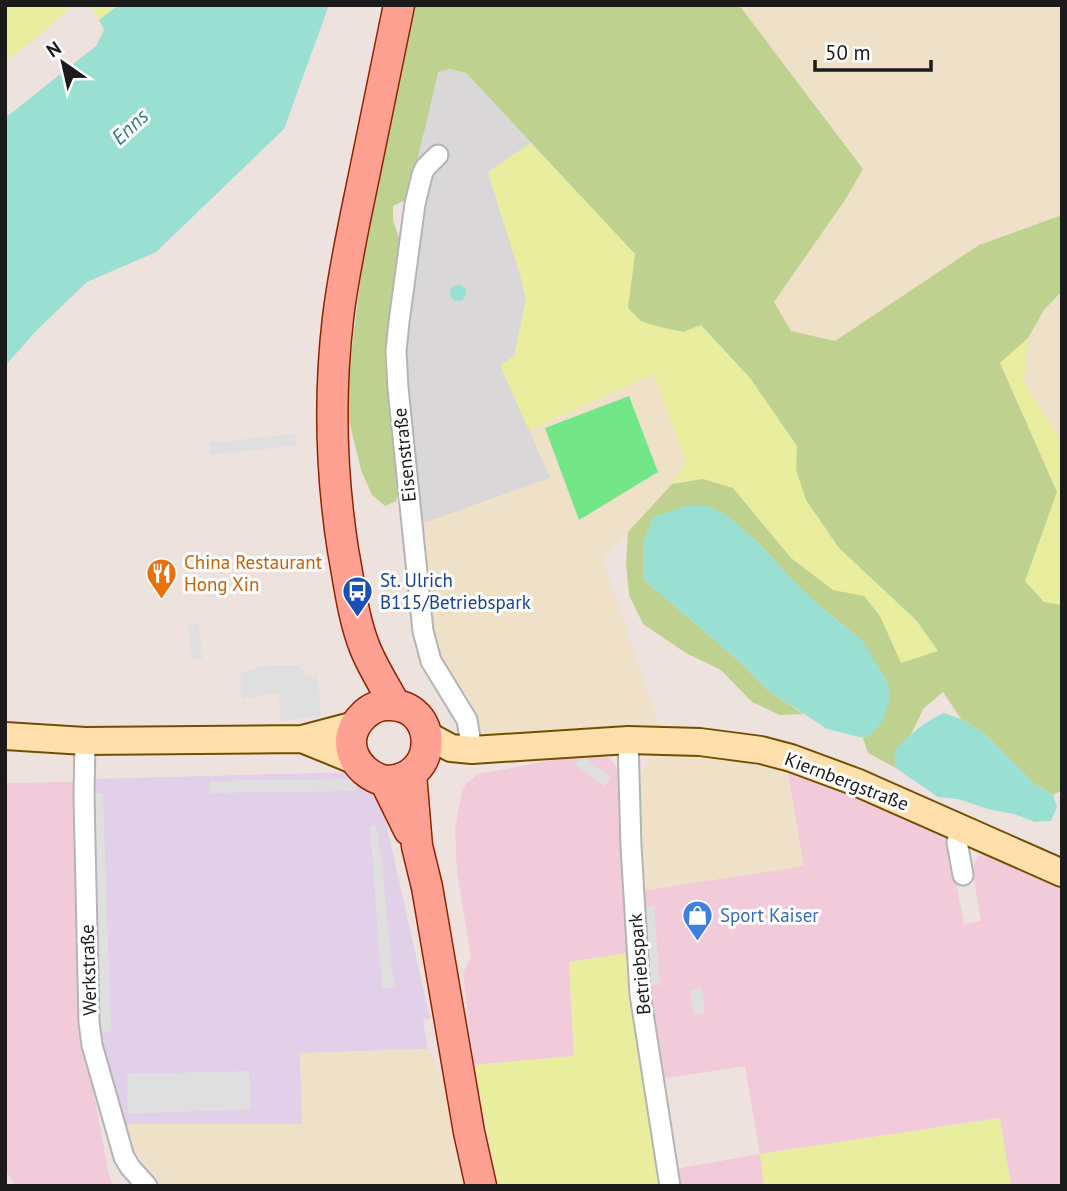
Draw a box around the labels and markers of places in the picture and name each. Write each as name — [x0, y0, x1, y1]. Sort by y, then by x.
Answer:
place label: China Restaurant Hong Xin — [184, 550, 323, 596]
restaurant icon: China Restaurant Hong Xin — [144, 556, 178, 600]
place label: St. Ulrich B115/Betriebspark — [380, 568, 531, 614]
bus stop icon: St. Ulrich B115/Betriebspark — [340, 574, 374, 618]
shop icon: Sport Kaiser — [680, 898, 714, 942]
place label: Sport Kaiser — [720, 903, 819, 927]

